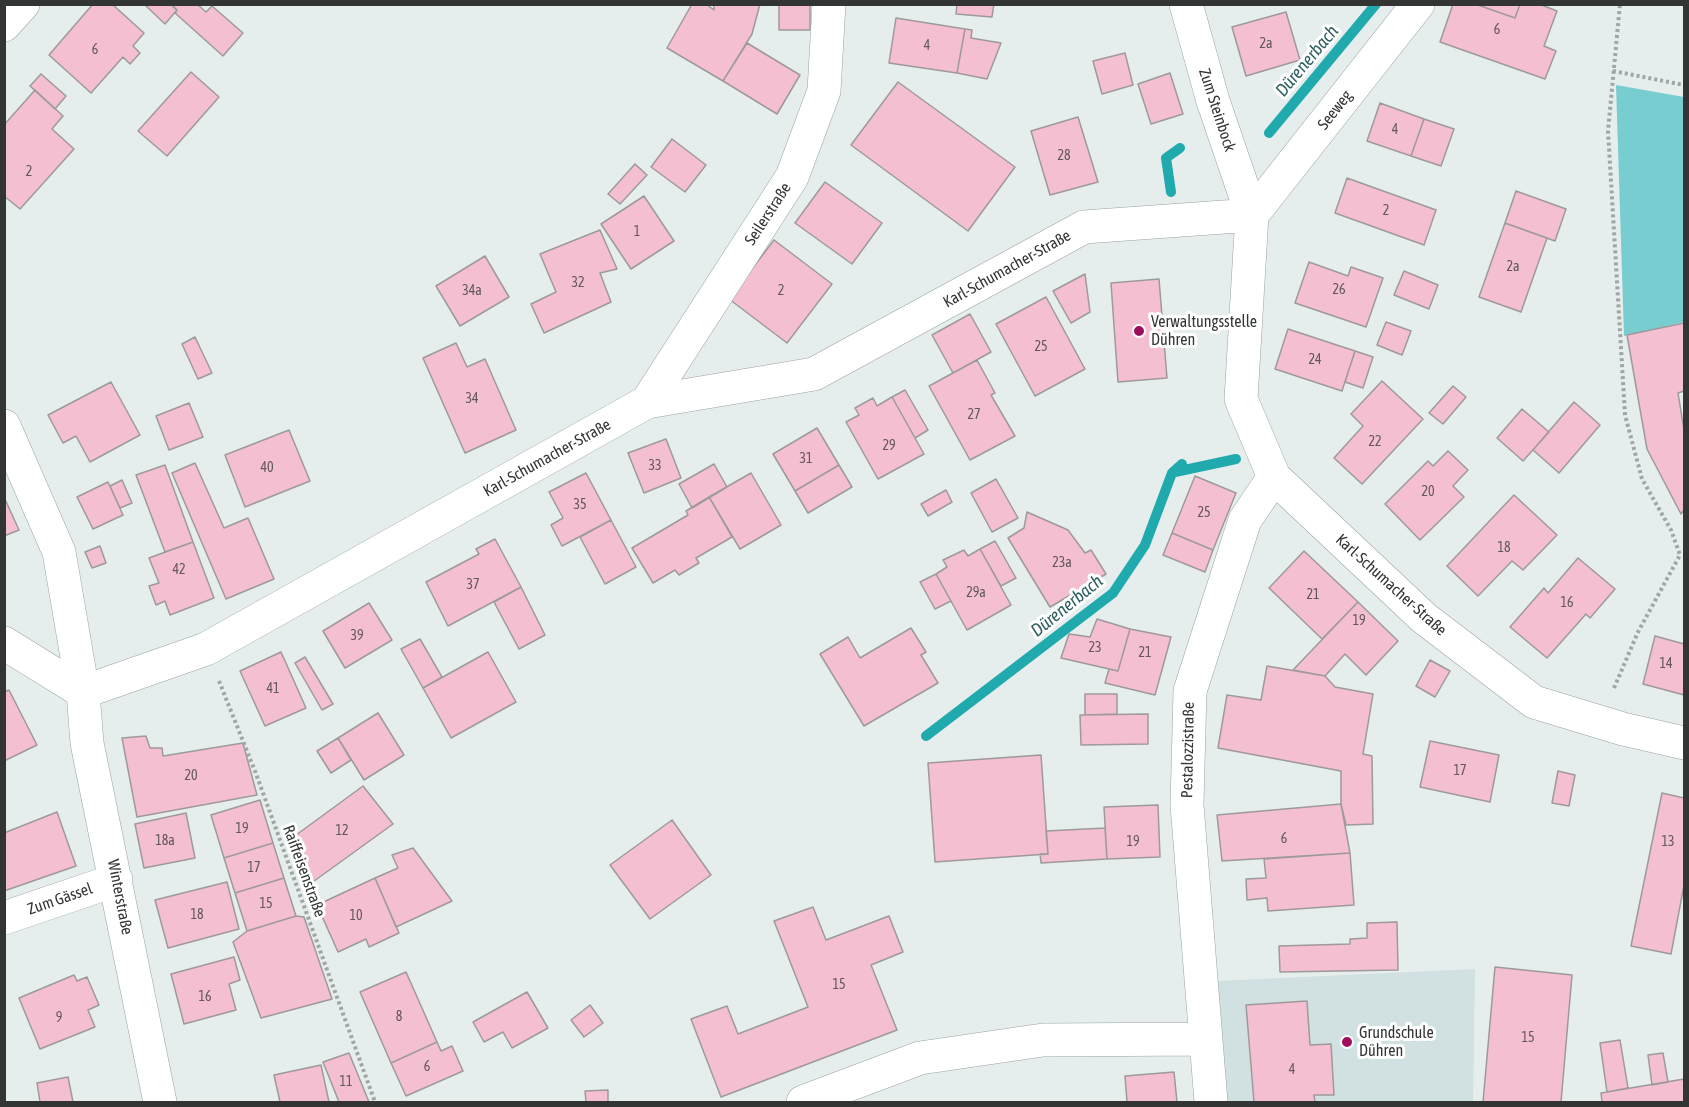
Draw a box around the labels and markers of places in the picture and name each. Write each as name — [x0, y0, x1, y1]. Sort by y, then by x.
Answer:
place label: Verwaltungsstelle Dühren — [1151, 312, 1257, 350]
marker: Verwaltungsstelle Dühren — [1132, 324, 1146, 338]
place label: Grundschule Dühren — [1359, 1023, 1434, 1061]
marker: Grundschule Dühren — [1340, 1035, 1354, 1049]

